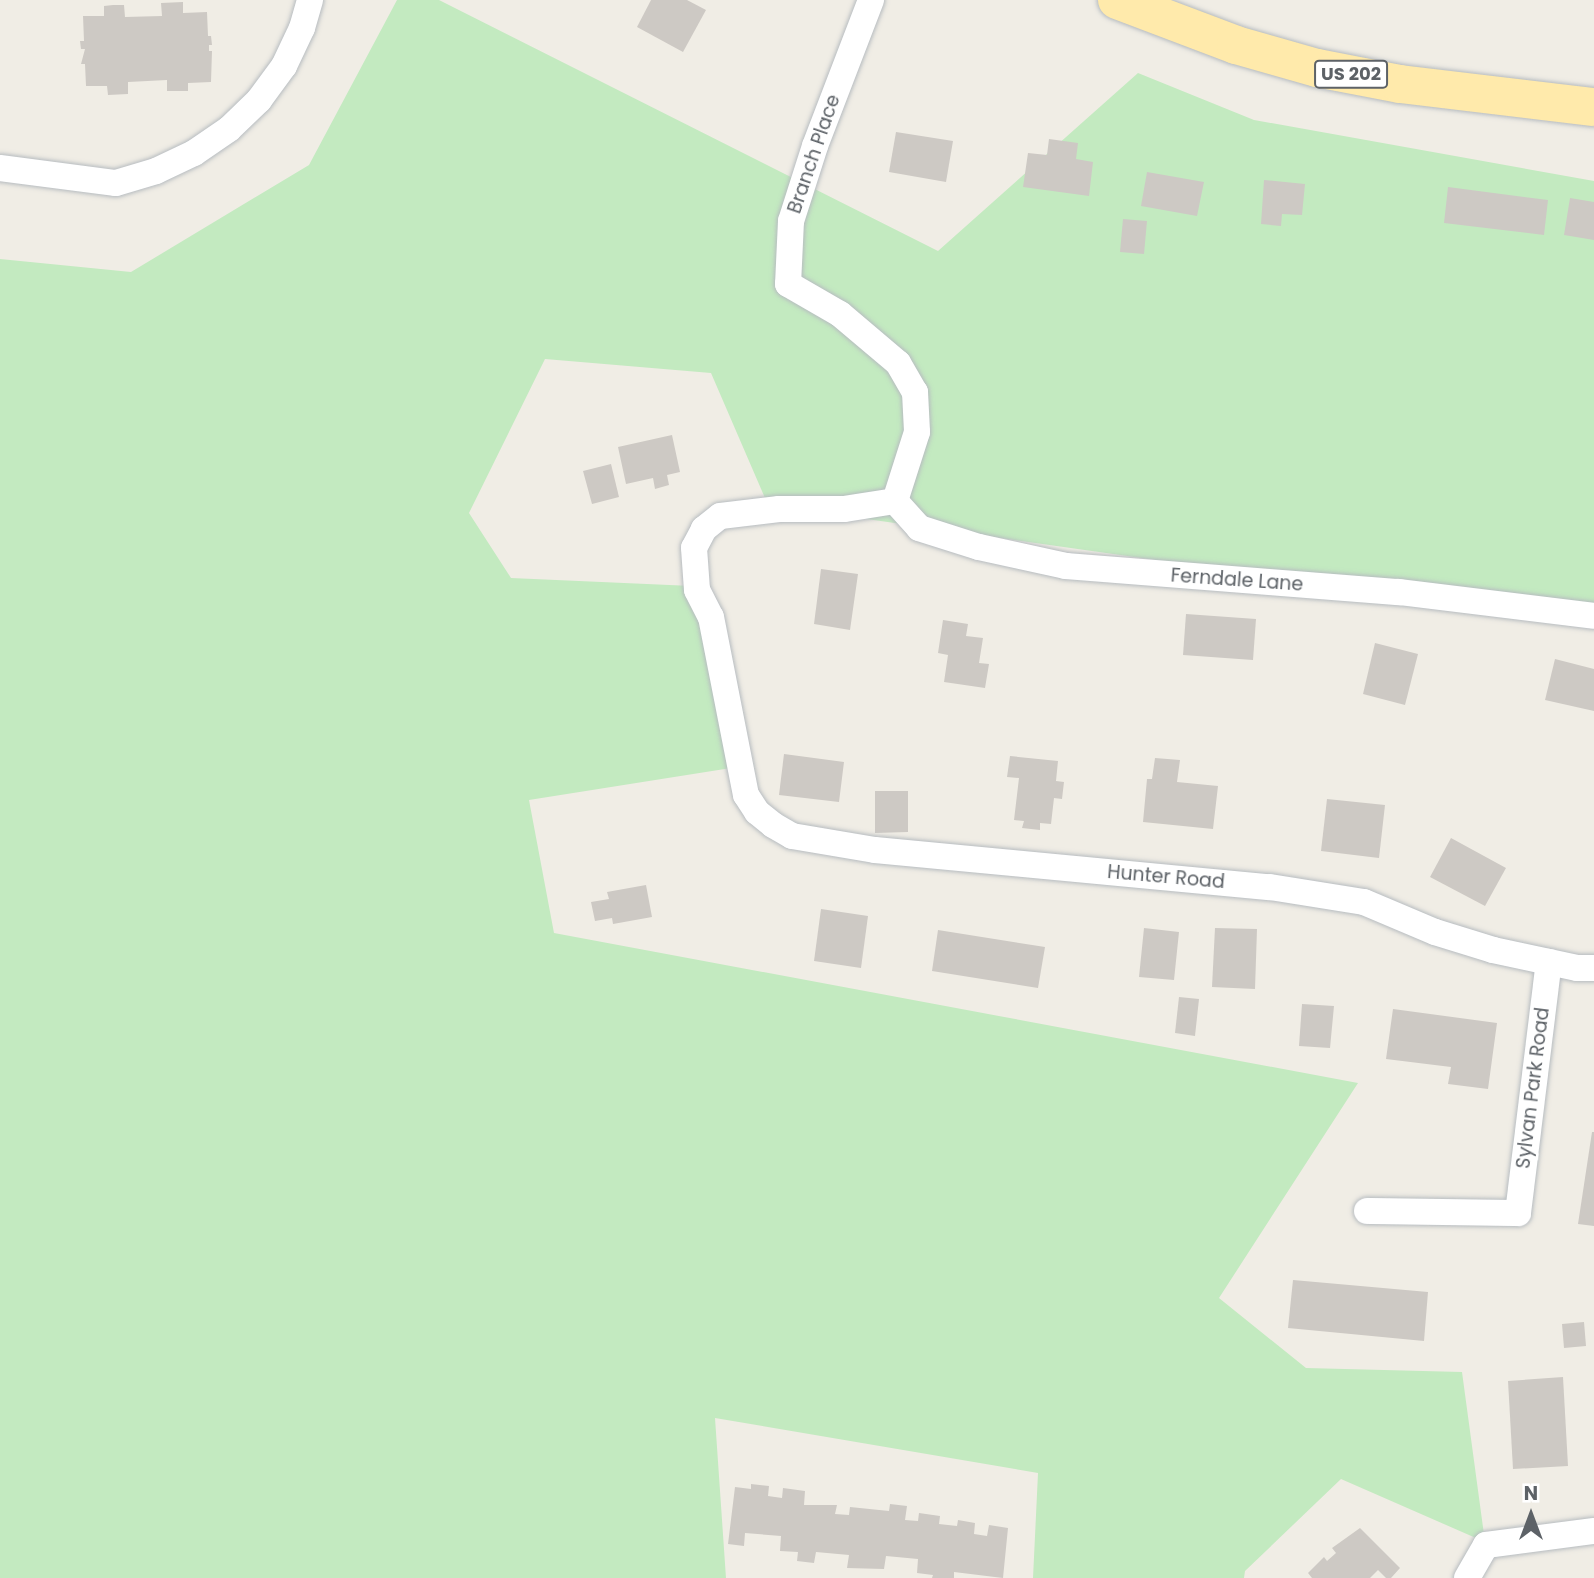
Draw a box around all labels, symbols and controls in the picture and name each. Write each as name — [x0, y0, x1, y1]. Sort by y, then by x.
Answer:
road number: US 202 — [1312, 60, 1390, 88]
street label: Branch Place — [783, 92, 845, 216]
street label: Ferndale Lane — [1170, 564, 1304, 596]
street label: Hunter Road — [1106, 861, 1226, 893]
street label: Sylvan Park Road — [1512, 1006, 1554, 1170]
north arrow — [1496, 1480, 1566, 1550]
text: N — [1524, 1480, 1538, 1507]

